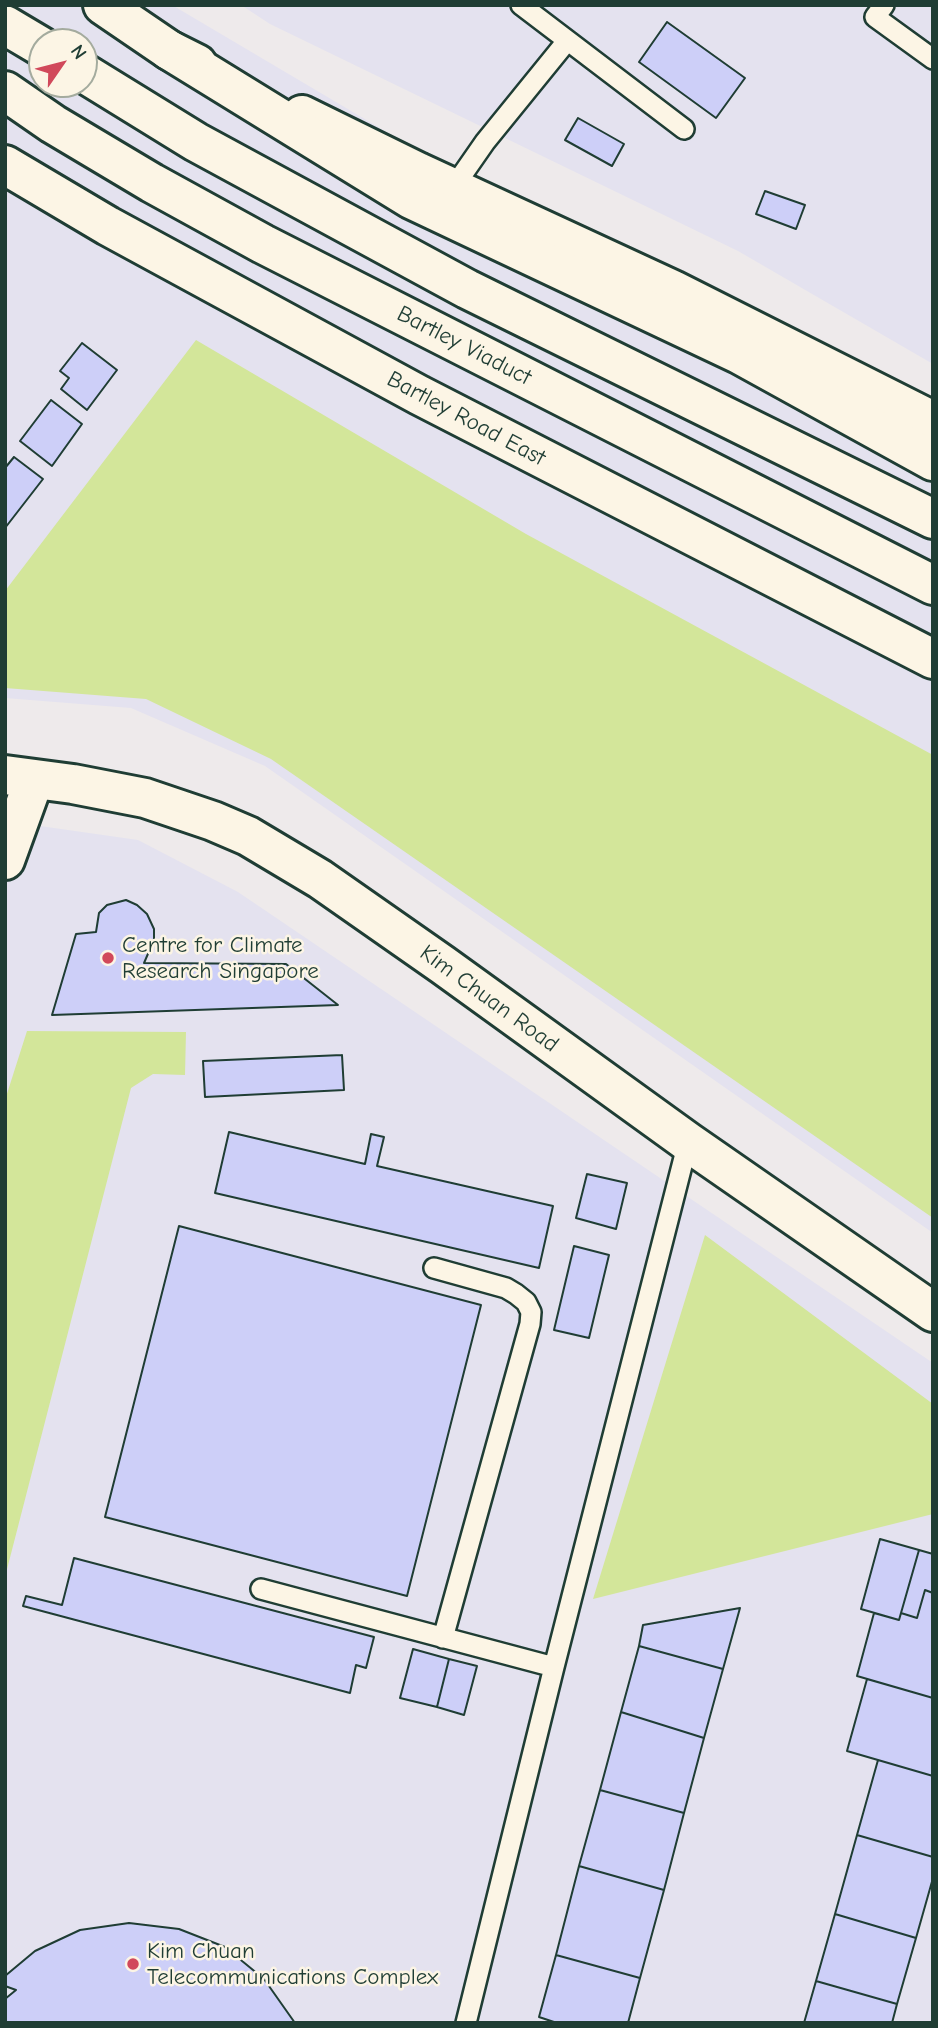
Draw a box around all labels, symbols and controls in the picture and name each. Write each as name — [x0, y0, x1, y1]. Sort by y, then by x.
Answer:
north arrow — [28, 28, 98, 98]
text: N — [66, 41, 91, 63]
street label: Bartley Viaduct — [392, 300, 536, 392]
street label: Bartley Road East — [382, 366, 550, 472]
place label: Centre for Climate Research Singapore — [122, 931, 319, 985]
street label: Kim Chuan Road — [414, 939, 564, 1059]
marker: Centre for Climate Research Singapore — [100, 950, 116, 966]
place label: Kim Chuan Telecommunications Complex — [147, 1937, 438, 1991]
marker: Kim Chuan Telecommunications Complex — [125, 1956, 141, 1972]

